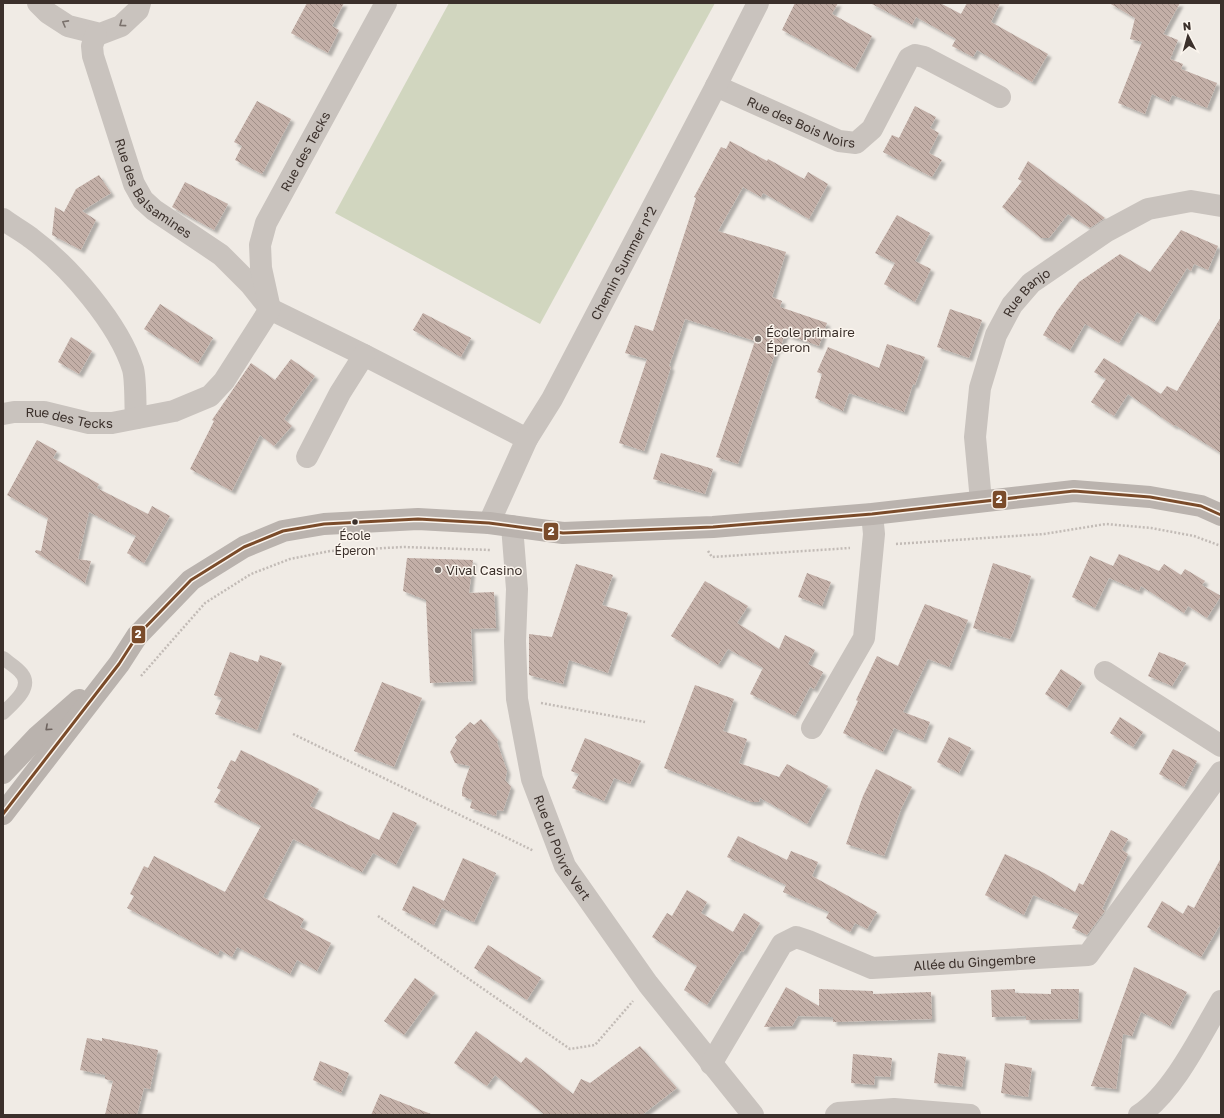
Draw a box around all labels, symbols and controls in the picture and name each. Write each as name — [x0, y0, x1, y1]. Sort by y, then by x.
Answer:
north arrow — [1168, 16, 1208, 56]
one-way arrow — [120, 19, 127, 26]
text: N — [1182, 19, 1192, 32]
one-way arrow — [62, 21, 69, 28]
street label: Rue des Bois Noirs — [745, 93, 856, 151]
street label: Rue des Tecks — [277, 109, 333, 194]
street label: Rue des Balsamines — [112, 136, 195, 241]
street label: Chemin Summer n°2 — [587, 203, 660, 323]
street label: Rue Banjo — [999, 264, 1053, 320]
place label: École primaire Éperon — [766, 324, 855, 355]
marker: École primaire Éperon — [753, 334, 763, 344]
street label: Rue des Tecks — [25, 404, 113, 431]
line badge: 2 — [992, 490, 1007, 509]
text: 2 — [996, 492, 1003, 505]
marker: École Éperon — [350, 517, 360, 527]
line badge: 2 — [543, 522, 559, 541]
text: 2 — [548, 524, 555, 537]
place label: École Éperon — [335, 528, 375, 558]
place label: Vival Casino — [446, 562, 522, 578]
marker: Vival Casino — [433, 565, 443, 575]
line badge: 2 — [131, 625, 146, 644]
text: 2 — [135, 627, 142, 640]
one-way arrow — [45, 723, 52, 730]
street label: Rue du Poivre Vert — [531, 793, 594, 903]
street label: Allée du Gingembre — [913, 950, 1036, 973]

